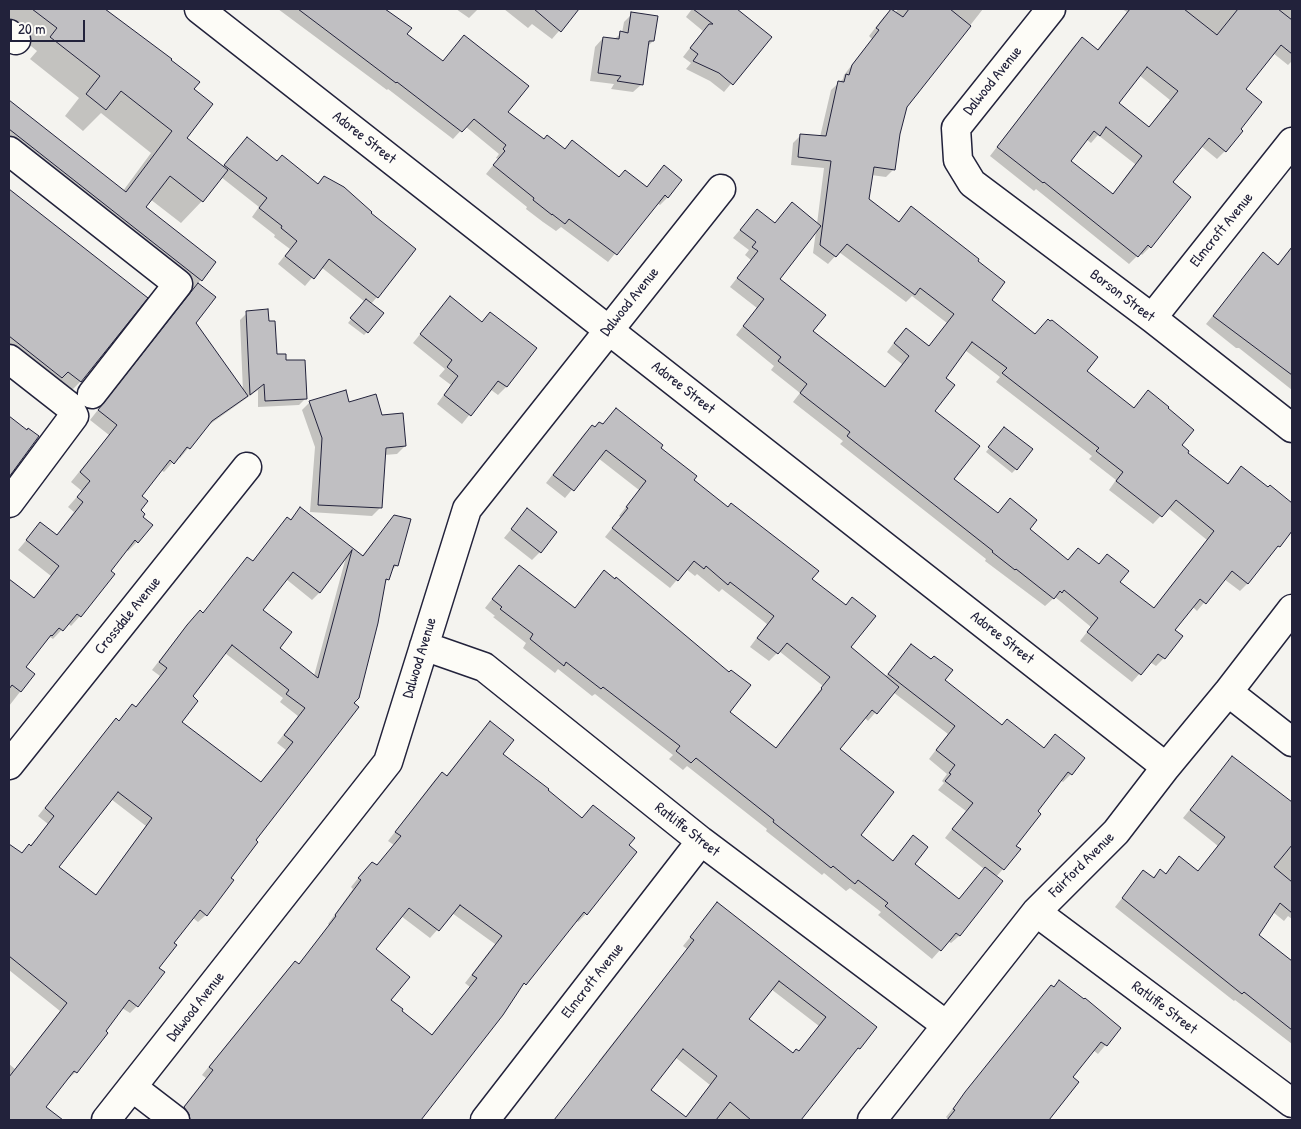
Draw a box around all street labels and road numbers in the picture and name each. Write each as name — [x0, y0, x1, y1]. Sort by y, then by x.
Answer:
street label: Dalwood Avenue — [960, 43, 1026, 119]
street label: Adoree Street — [329, 108, 399, 168]
street label: Elmcroft Avenue — [1187, 189, 1257, 271]
street label: Dalwood Avenue — [597, 264, 663, 340]
street label: Borson Street — [1086, 266, 1158, 326]
street label: Adoree Street — [648, 358, 718, 418]
street label: Crossdale Avenue — [91, 574, 165, 658]
street label: Adoree Street — [967, 608, 1037, 668]
street label: Dalwood Avenue — [399, 616, 441, 700]
street label: Ratliffe Street — [651, 799, 723, 861]
street label: Fairford Avenue — [1046, 829, 1118, 901]
street label: Elmcroft Avenue — [558, 940, 628, 1022]
street label: Dalwood Avenue — [163, 969, 229, 1045]
street label: Ratliffe Street — [1128, 978, 1200, 1038]

